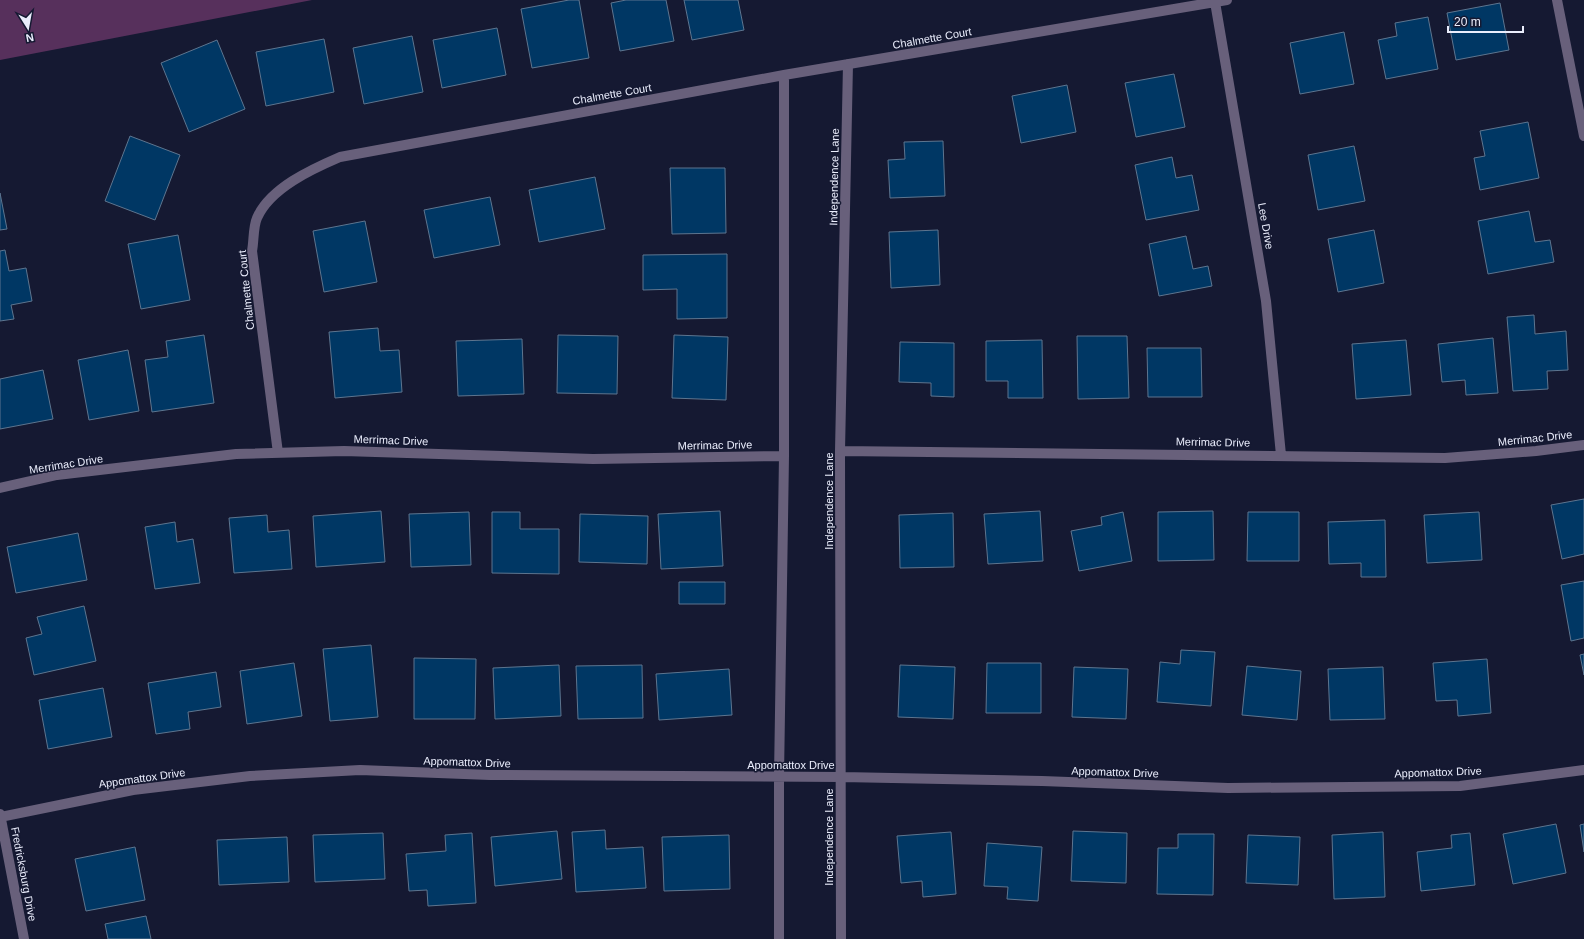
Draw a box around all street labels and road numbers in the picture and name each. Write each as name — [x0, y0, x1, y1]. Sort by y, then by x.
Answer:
street label: Chalmette Court — [892, 25, 972, 51]
street label: Chalmette Court — [572, 81, 652, 107]
street label: Independence Lane — [827, 128, 841, 226]
street label: Lee Drive — [1256, 202, 1276, 250]
street label: Chalmette Court — [236, 250, 256, 330]
street label: Merrimac Drive — [1497, 428, 1573, 448]
street label: Merrimac Drive — [354, 433, 428, 447]
street label: Merrimac Drive — [1176, 435, 1250, 449]
street label: Merrimac Drive — [678, 438, 752, 452]
street label: Merrimac Drive — [28, 452, 104, 476]
street label: Independence Lane — [823, 452, 835, 550]
street label: Appomattox Drive — [423, 754, 511, 770]
street label: Appomattox Drive — [747, 759, 835, 771]
street label: Appomattox Drive — [1071, 764, 1159, 780]
street label: Appomattox Drive — [1394, 764, 1482, 780]
street label: Appomattox Drive — [98, 766, 186, 790]
street label: Independence Lane — [823, 788, 835, 886]
street label: Fredricksburg Drive — [9, 826, 39, 922]

